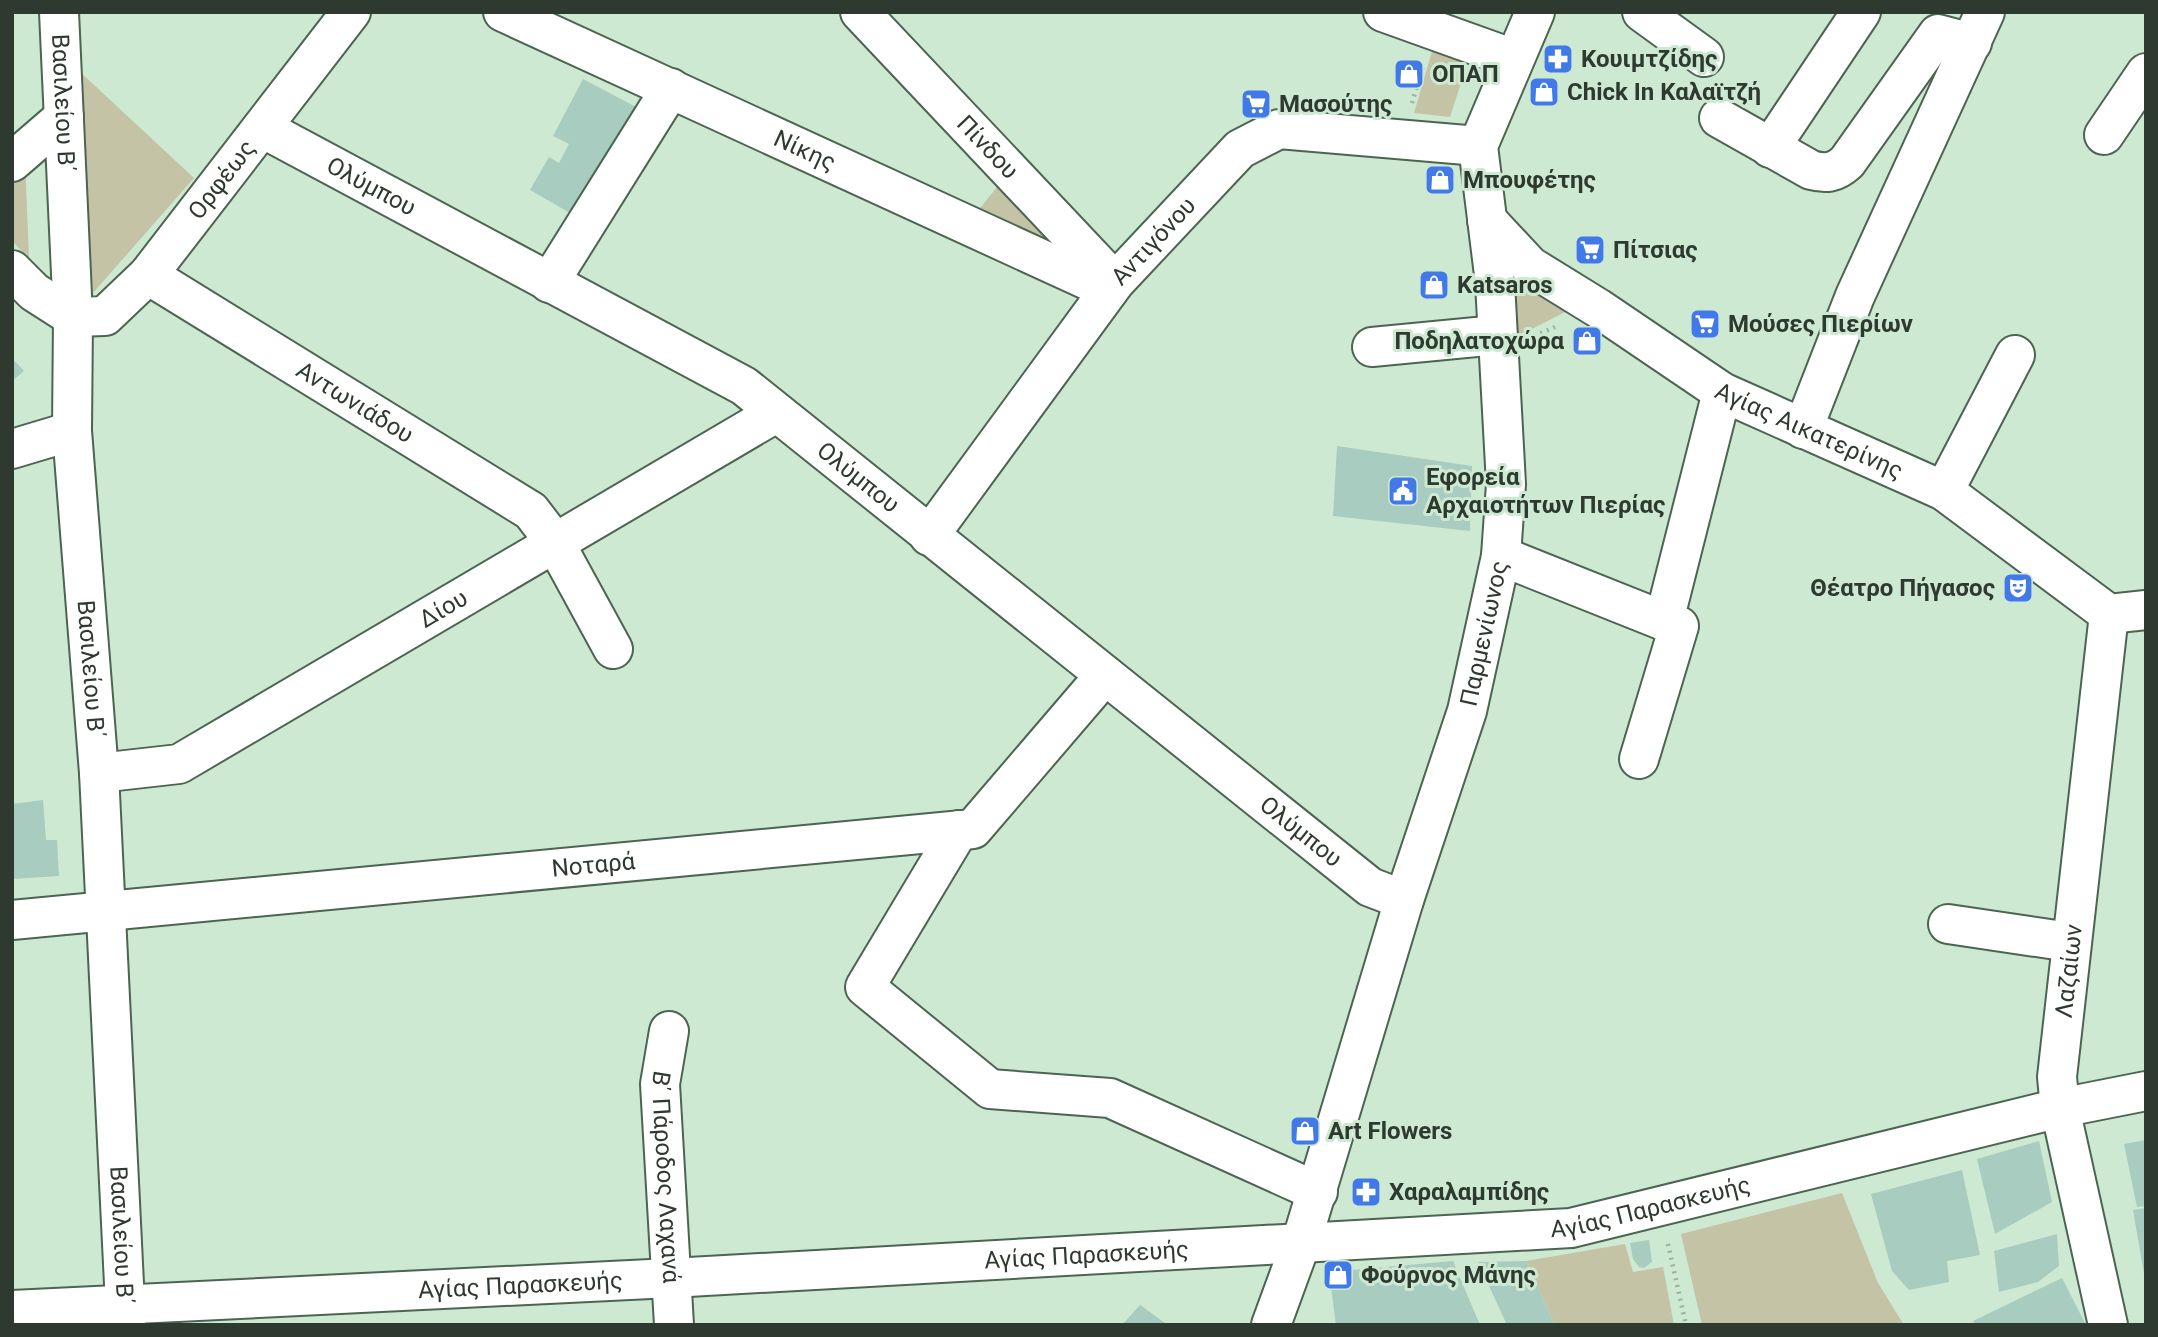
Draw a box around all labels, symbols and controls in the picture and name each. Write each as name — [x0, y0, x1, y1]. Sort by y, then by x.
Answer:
street label: Βασιλείου Β΄ — [46, 33, 80, 172]
pharmacy icon: Κουιμτζίδης — [1541, 42, 1575, 76]
place label: Κουιμτζίδης — [1581, 45, 1717, 73]
shop icon: ΟΠΑΠ — [1392, 57, 1426, 91]
place label: ΟΠΑΠ — [1432, 60, 1499, 88]
shop icon: Chick In Καλαϊτζή — [1527, 75, 1561, 109]
place label: Chick In Καλαϊτζή — [1567, 78, 1761, 106]
supermarket icon: Μασούτης — [1239, 87, 1273, 121]
place label: Μασούτης — [1279, 90, 1392, 118]
street label: Πίνδου — [951, 110, 1024, 185]
street label: Νίκης — [769, 124, 840, 177]
street label: Ορφέως — [182, 134, 261, 225]
street label: Ολύμπου — [322, 151, 421, 222]
shop icon: Μπουφέτης — [1423, 163, 1457, 197]
place label: Μπουφέτης — [1463, 166, 1596, 194]
street label: Αντιγόνου — [1105, 191, 1201, 291]
supermarket icon: Πίτσιας — [1573, 233, 1607, 267]
place label: Πίτσιας — [1613, 236, 1698, 264]
shop icon: Katsaros — [1417, 268, 1451, 302]
place label: Katsaros — [1457, 271, 1553, 299]
supermarket icon: Μούσες Πιερίων — [1688, 307, 1722, 341]
place label: Μούσες Πιερίων — [1728, 310, 1913, 338]
shop icon: Ποδηλατοχώρα — [1570, 324, 1604, 358]
place label: Ποδηλατοχώρα — [1394, 327, 1564, 355]
street label: Αντωνιάδου — [291, 356, 418, 449]
street label: Αγίας Αικατερίνης — [1711, 377, 1907, 485]
street label: Ολύμπου — [812, 436, 905, 519]
place label: Εφορεία Αρχαιοτήτων Πιερίας — [1426, 463, 1665, 519]
public building icon: Εφορεία Αρχαιοτήτων Πιερίας — [1386, 474, 1420, 508]
street label: Παρμενίωνος — [1454, 558, 1514, 709]
theatre icon: Θέατρο Πήγασος — [2001, 571, 2035, 605]
place label: Θέατρο Πήγασος — [1810, 574, 1995, 602]
street label: Δίου — [414, 584, 473, 634]
street label: Βασιλείου Β΄ — [71, 599, 110, 739]
street label: Ολύμπου — [1254, 790, 1348, 873]
street label: Νοταρά — [550, 847, 637, 883]
street label: Λαζαίων — [2050, 922, 2088, 1019]
street label: Β΄ Πάροδος Λαχανά — [646, 1069, 686, 1284]
shop icon: Art Flowers — [1288, 1114, 1322, 1148]
place label: Art Flowers — [1328, 1117, 1452, 1145]
street label: Βασιλείου Β΄ — [104, 1165, 139, 1305]
street label: Αγίας Παρασκευής — [1550, 1170, 1753, 1243]
pharmacy icon: Χαραλαμπίδης — [1349, 1175, 1383, 1209]
place label: Χαραλαμπίδης — [1389, 1178, 1549, 1206]
street label: Αγίας Παρασκευής — [984, 1235, 1190, 1275]
shop icon: Φούρνος Μάνης — [1321, 1258, 1355, 1292]
place label: Φούρνος Μάνης — [1361, 1261, 1536, 1289]
street label: Αγίας Παρασκευής — [417, 1266, 623, 1304]

